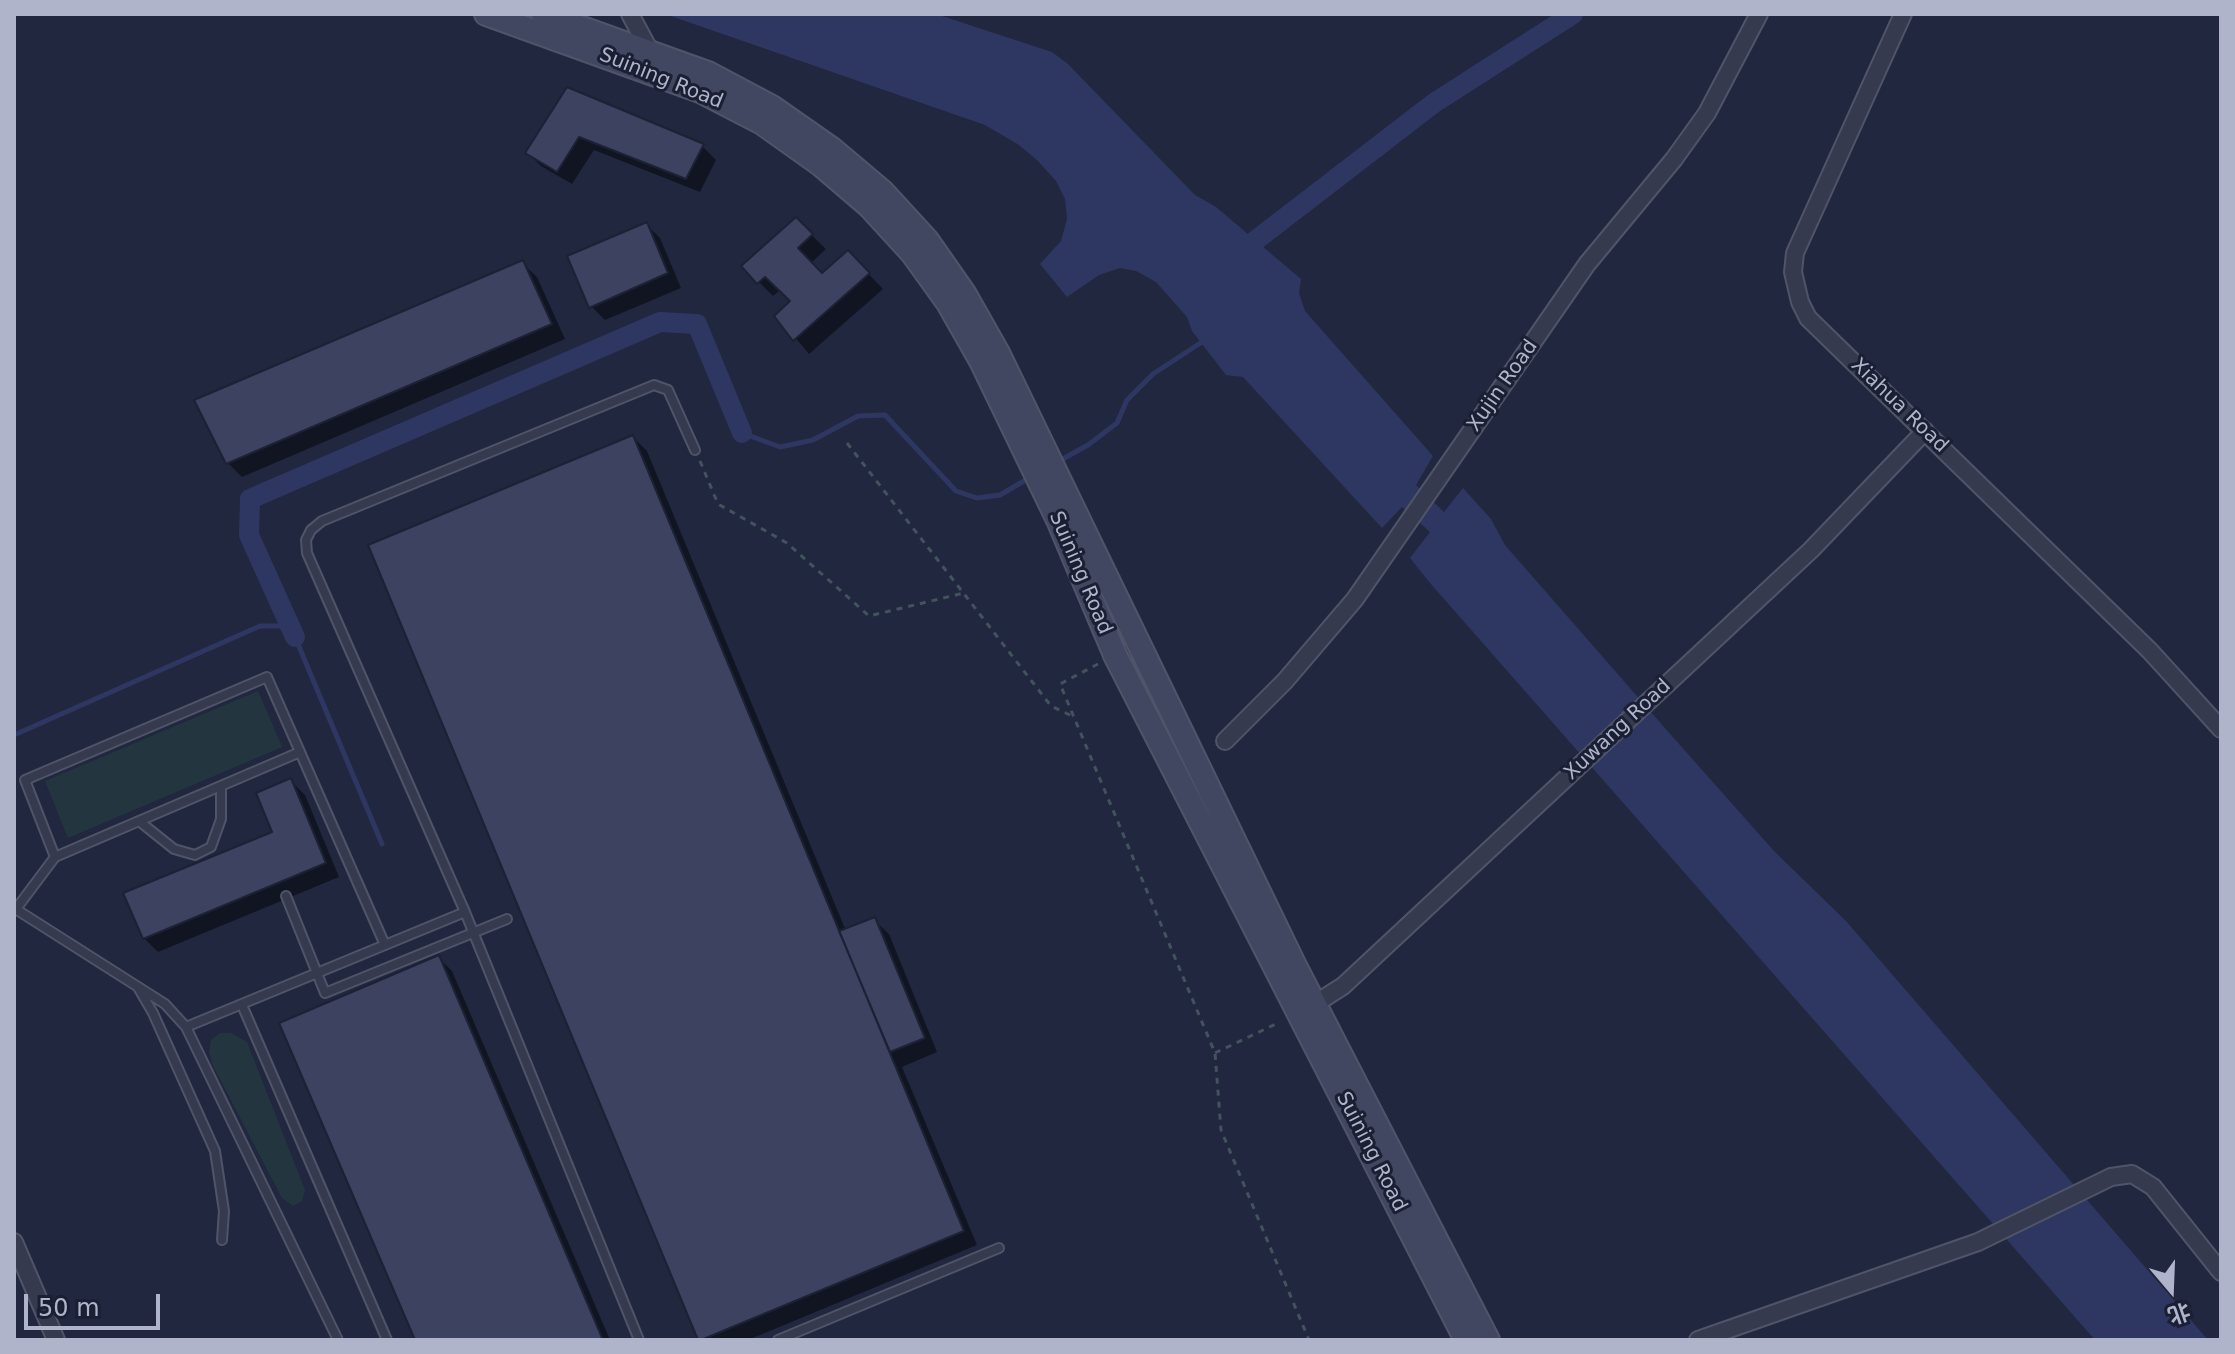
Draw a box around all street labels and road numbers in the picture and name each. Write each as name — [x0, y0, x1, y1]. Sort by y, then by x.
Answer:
street label: Suining Road — [596, 43, 726, 115]
street label: Xujin Road — [1463, 335, 1543, 437]
street label: Xiahua Road — [1845, 354, 1953, 458]
street label: Suining Road — [1043, 508, 1117, 638]
street label: Xuwang Road — [1560, 675, 1676, 785]
street label: Suining Road — [1331, 1088, 1411, 1216]

